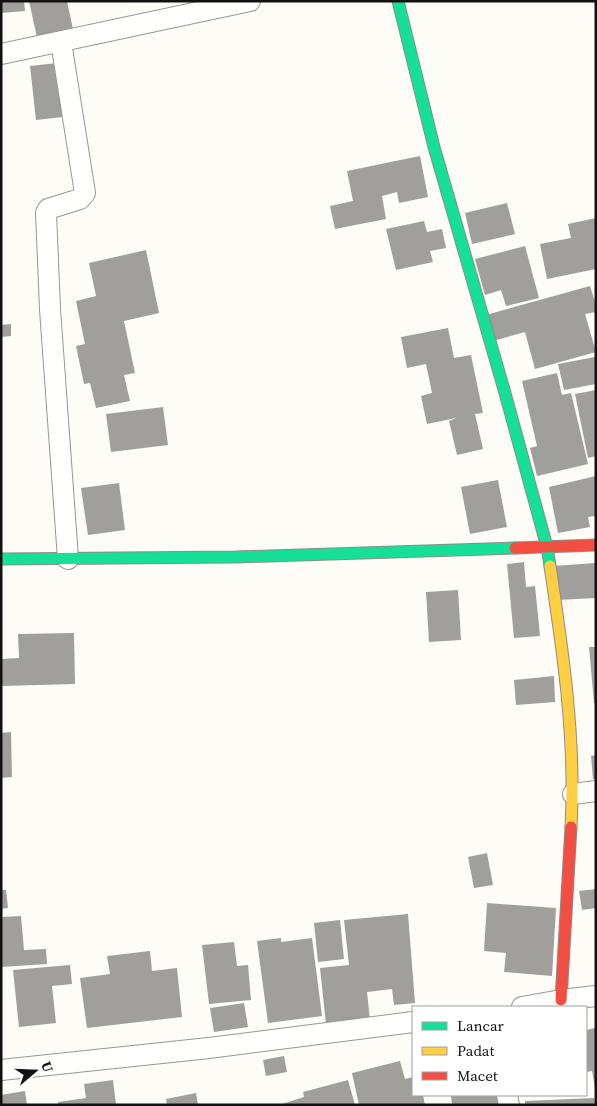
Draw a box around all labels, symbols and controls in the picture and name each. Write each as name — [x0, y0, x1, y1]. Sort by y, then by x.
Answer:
legend — [412, 1006, 587, 1096]
text: Lancar — [457, 1015, 504, 1036]
text: Padat — [457, 1040, 494, 1061]
north arrow — [10, 1046, 60, 1096]
text: U — [36, 1059, 58, 1075]
text: Macet — [457, 1065, 498, 1086]

